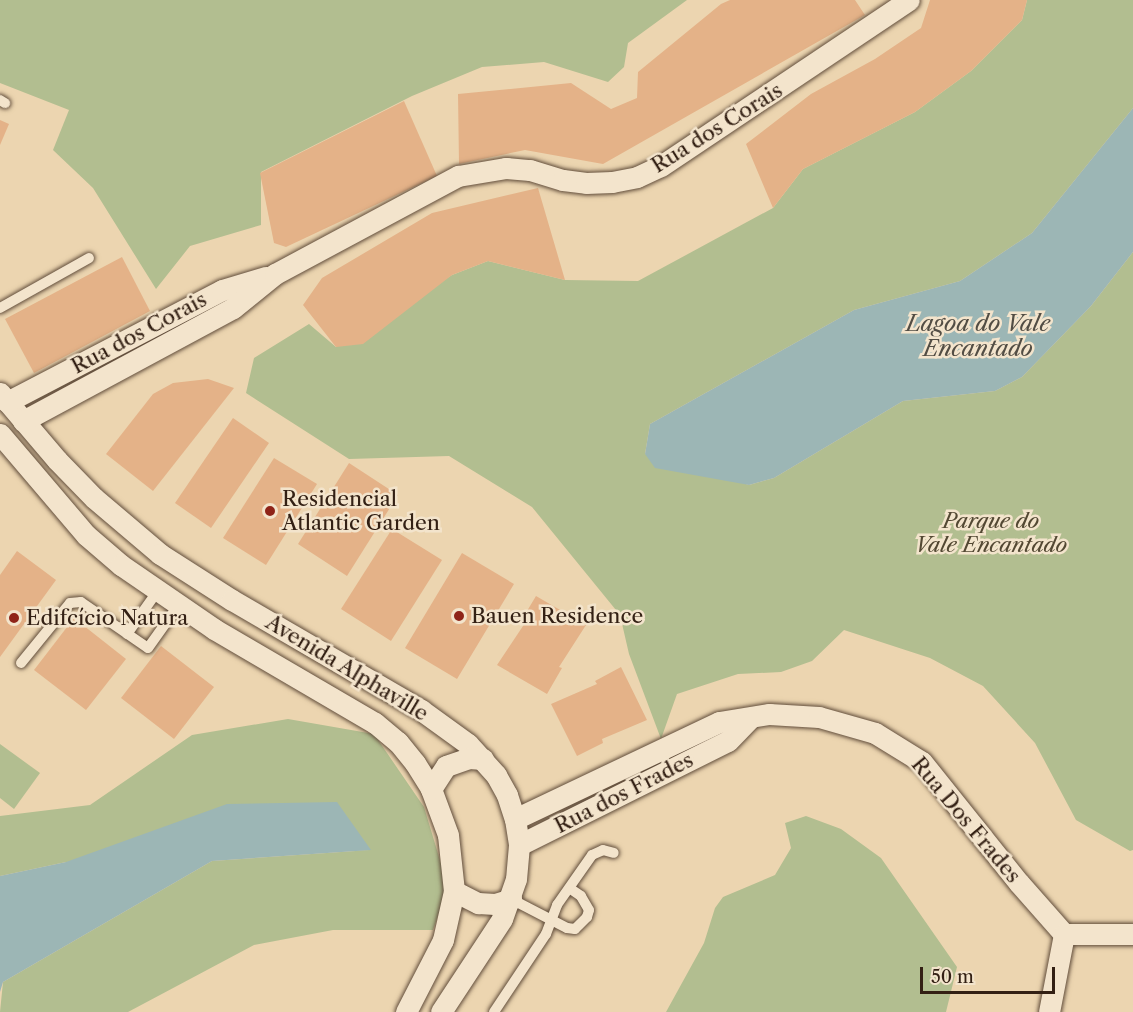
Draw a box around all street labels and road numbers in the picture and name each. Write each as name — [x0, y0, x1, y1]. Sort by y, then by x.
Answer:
street label: Rua dos Corais — [647, 78, 787, 178]
street label: Rua dos Corais — [67, 287, 211, 379]
street label: Avenida Alphaville — [261, 609, 433, 727]
street label: Rua dos Frades — [550, 747, 698, 839]
street label: Rua Dos Frades — [906, 752, 1026, 888]

